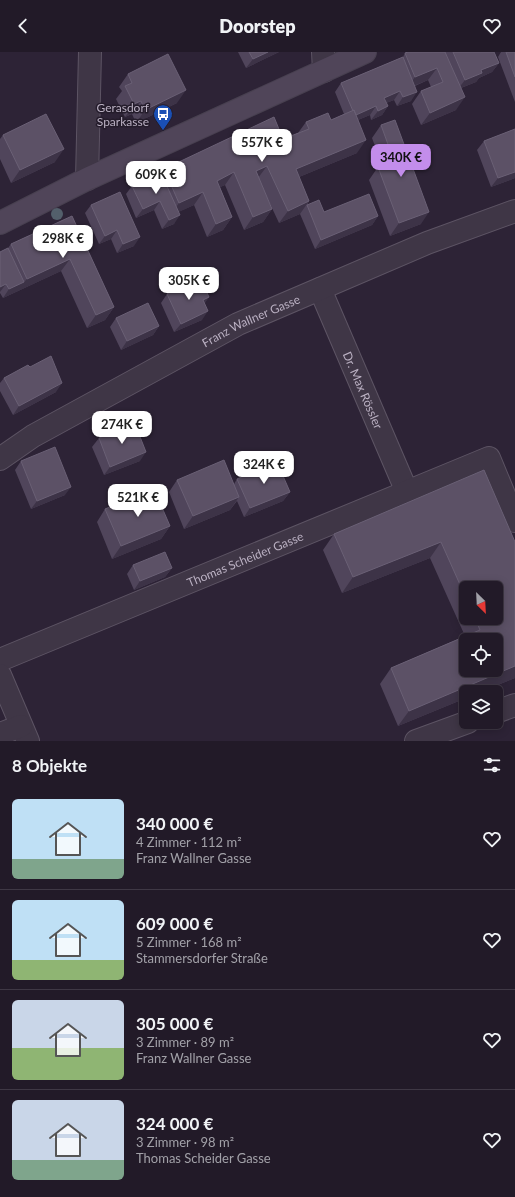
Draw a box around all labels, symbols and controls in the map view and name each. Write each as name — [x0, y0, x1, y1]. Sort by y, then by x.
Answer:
icon: back — [12, 15, 34, 37]
text: Doorstep — [219, 15, 296, 37]
icon: heart — [481, 15, 503, 37]
place label: Gerasdorf Sparkasse — [96, 100, 150, 129]
bus stop icon: Gerasdorf Sparkasse — [152, 103, 174, 131]
pin: 557K € — [229, 129, 295, 163]
text: 557K € — [241, 134, 283, 150]
pin: 340K € — [368, 144, 434, 178]
text: 340K € — [380, 149, 422, 165]
pin: 609K € — [123, 161, 189, 195]
text: 609K € — [135, 166, 177, 182]
pin: 298K € — [30, 225, 96, 259]
text: 298K € — [42, 230, 84, 246]
pin: 305K € — [156, 267, 222, 301]
text: 305K € — [168, 272, 210, 288]
street label: Franz Wallner Gasse — [199, 291, 302, 350]
street label: Dr. Max Rössler — [340, 349, 387, 432]
pin: 274K € — [89, 411, 155, 445]
text: 274K € — [101, 416, 143, 432]
pin: 324K € — [231, 451, 297, 485]
text: 324K € — [243, 456, 285, 472]
pin: 521K € — [105, 484, 171, 518]
text: 521K € — [117, 489, 159, 505]
street label: Thomas Scheider Gasse — [185, 528, 305, 590]
north arrow — [459, 581, 503, 625]
map controls — [459, 581, 503, 729]
button: locate — [459, 633, 503, 677]
button: layers — [459, 685, 503, 729]
icon: filters — [481, 754, 503, 776]
text: 8 Objekte — [12, 755, 87, 776]
text: 340 000 € — [136, 813, 213, 834]
icon: home — [44, 815, 92, 863]
icon: heart — [481, 828, 503, 850]
text: 4 Zimmer · 112 m² — [136, 834, 242, 850]
text: Franz Wallner Gasse — [136, 850, 251, 866]
text: 609 000 € — [136, 913, 213, 934]
icon: home — [44, 916, 92, 964]
icon: heart — [481, 929, 503, 951]
text: 5 Zimmer · 168 m² — [136, 934, 242, 950]
text: Stammersdorfer Straße — [136, 950, 268, 966]
text: 305 000 € — [136, 1013, 213, 1034]
icon: home — [44, 1016, 92, 1064]
icon: heart — [481, 1029, 503, 1051]
text: 3 Zimmer · 89 m² — [136, 1034, 234, 1050]
text: Franz Wallner Gasse — [136, 1050, 251, 1066]
text: 324 000 € — [136, 1113, 213, 1134]
icon: home — [44, 1116, 92, 1164]
icon: heart — [481, 1129, 503, 1151]
text: 3 Zimmer · 98 m² — [136, 1134, 234, 1150]
text: Thomas Scheider Gasse — [136, 1150, 271, 1166]

